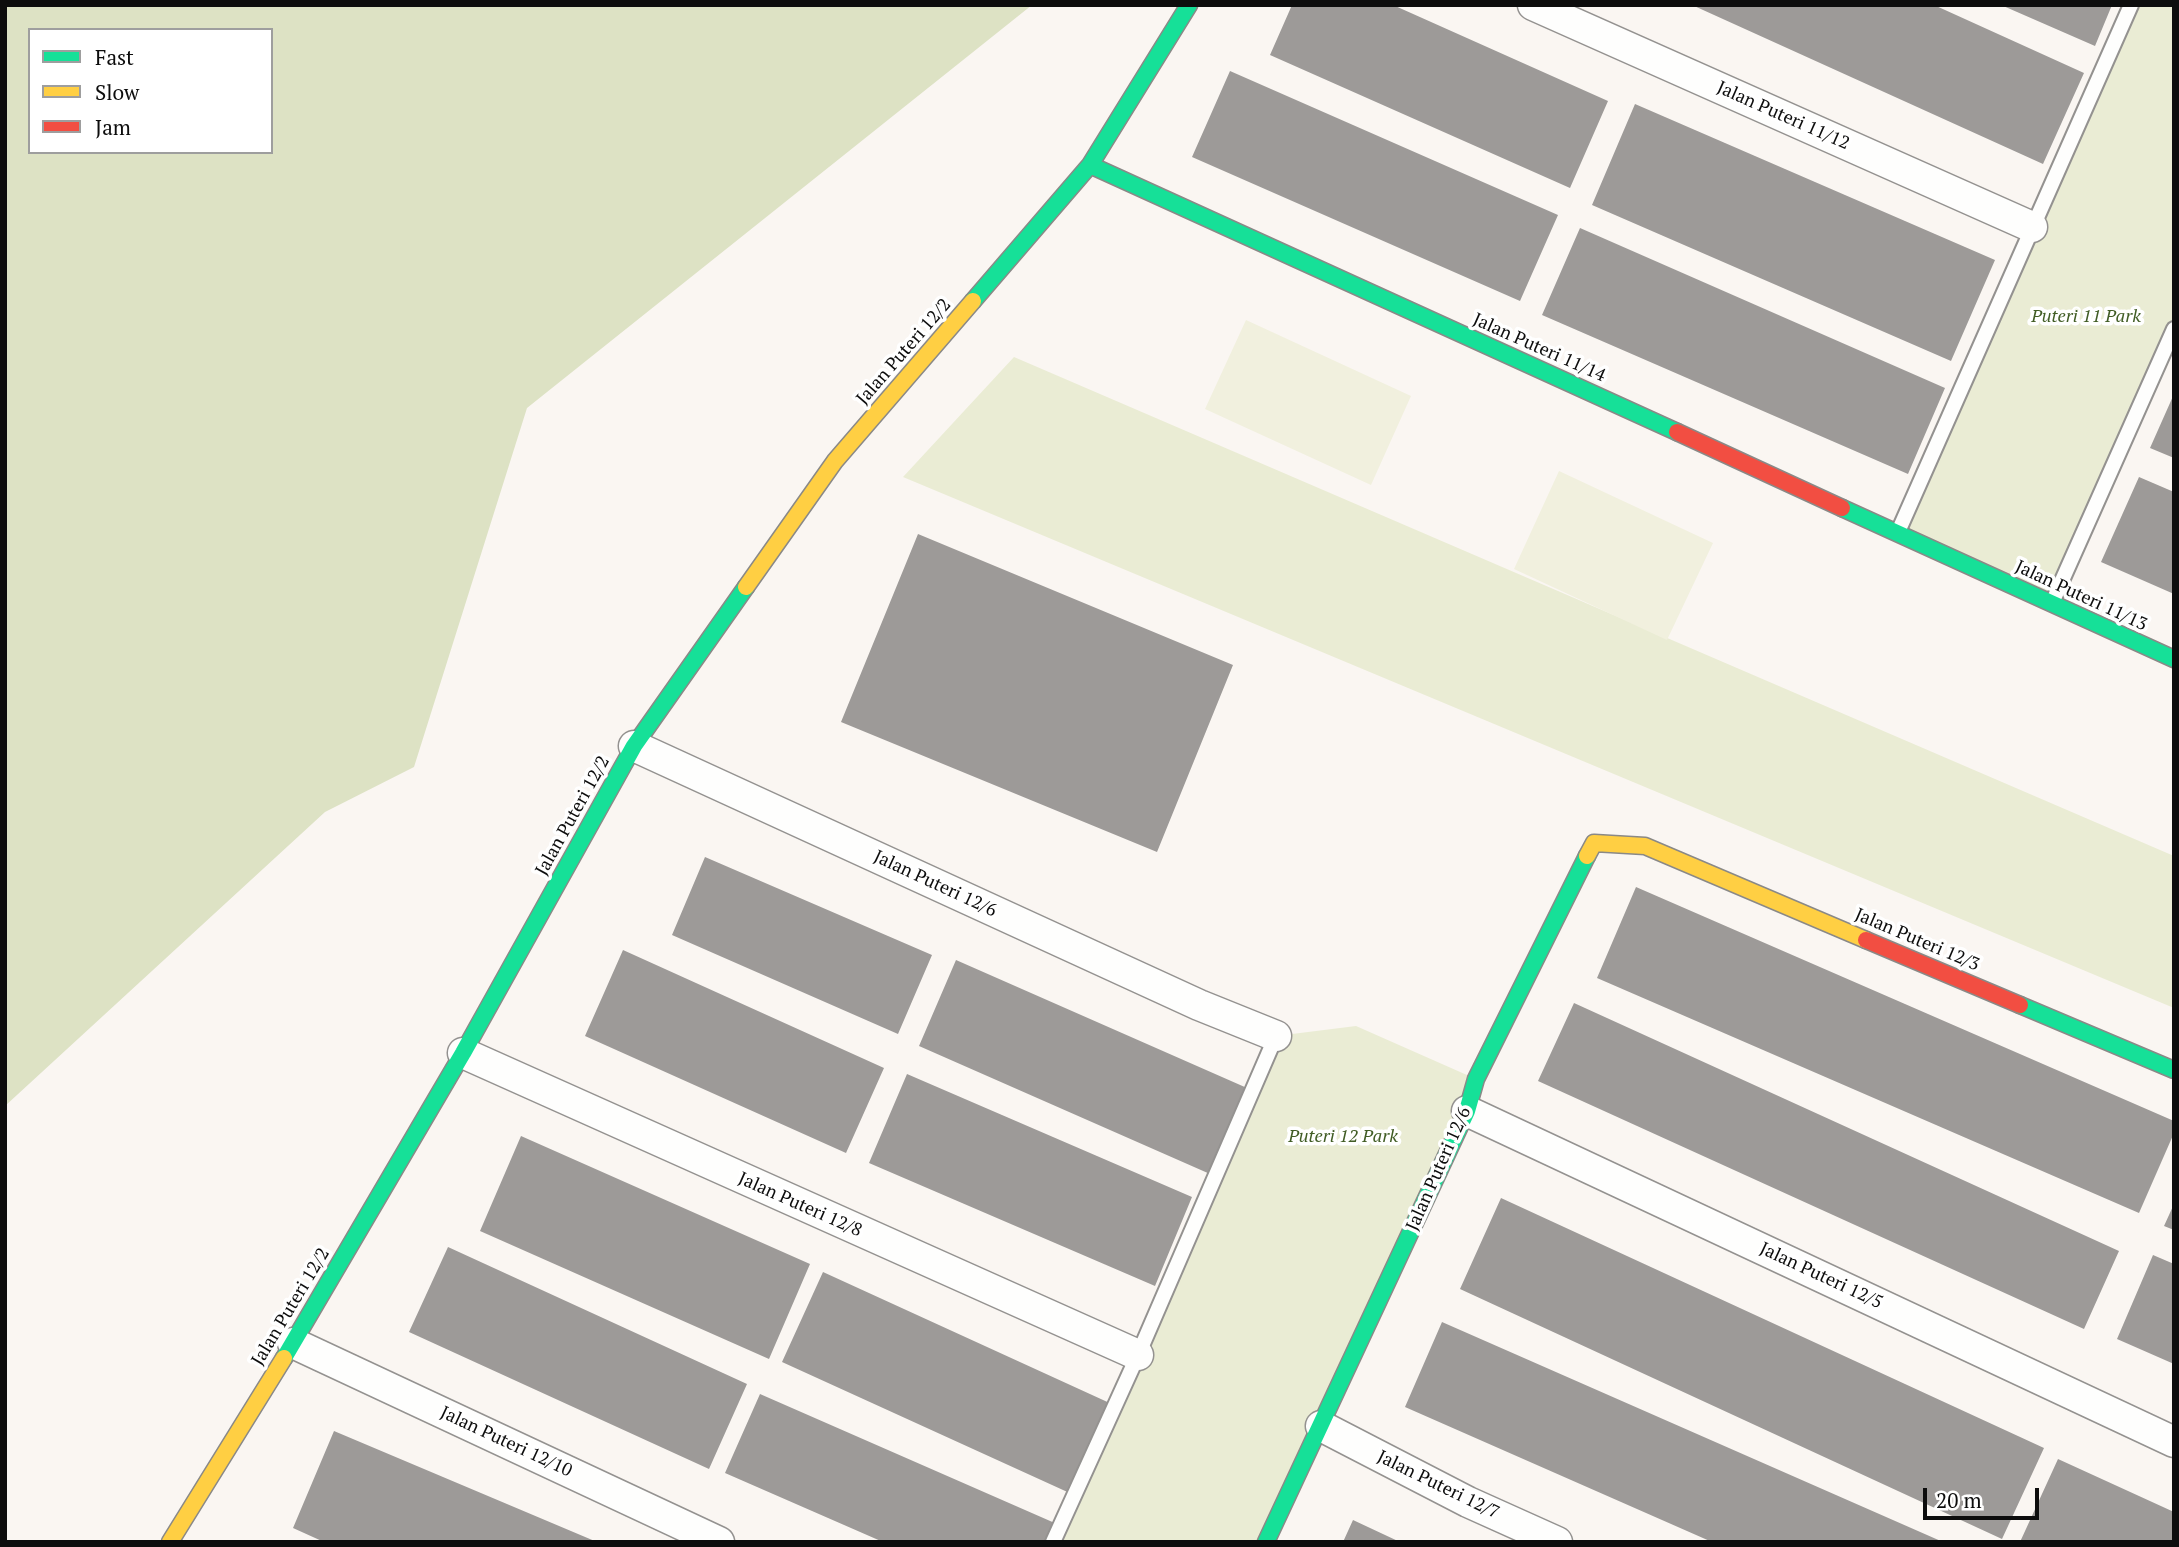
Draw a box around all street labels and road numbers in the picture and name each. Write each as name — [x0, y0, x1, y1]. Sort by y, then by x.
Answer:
street label: Jalan Puteri 11/12 — [1713, 77, 1853, 155]
street label: Jalan Puteri 12/2 — [852, 295, 956, 409]
street label: Jalan Puteri 11/14 — [1469, 309, 1609, 387]
street label: Jalan Puteri 11/13 — [2012, 556, 2150, 636]
street label: Jalan Puteri 12/2 — [531, 752, 615, 880]
street label: Jalan Puteri 12/6 — [870, 846, 1000, 922]
street label: Jalan Puteri 12/3 — [1851, 904, 1983, 976]
street label: Jalan Puteri 12/6 — [1402, 1104, 1476, 1234]
street label: Jalan Puteri 12/8 — [735, 1168, 865, 1242]
street label: Jalan Puteri 12/5 — [1756, 1238, 1886, 1314]
street label: Jalan Puteri 12/2 — [247, 1244, 335, 1370]
street label: Jalan Puteri 12/10 — [437, 1402, 575, 1482]
street label: Jalan Puteri 12/7 — [1373, 1446, 1503, 1524]

